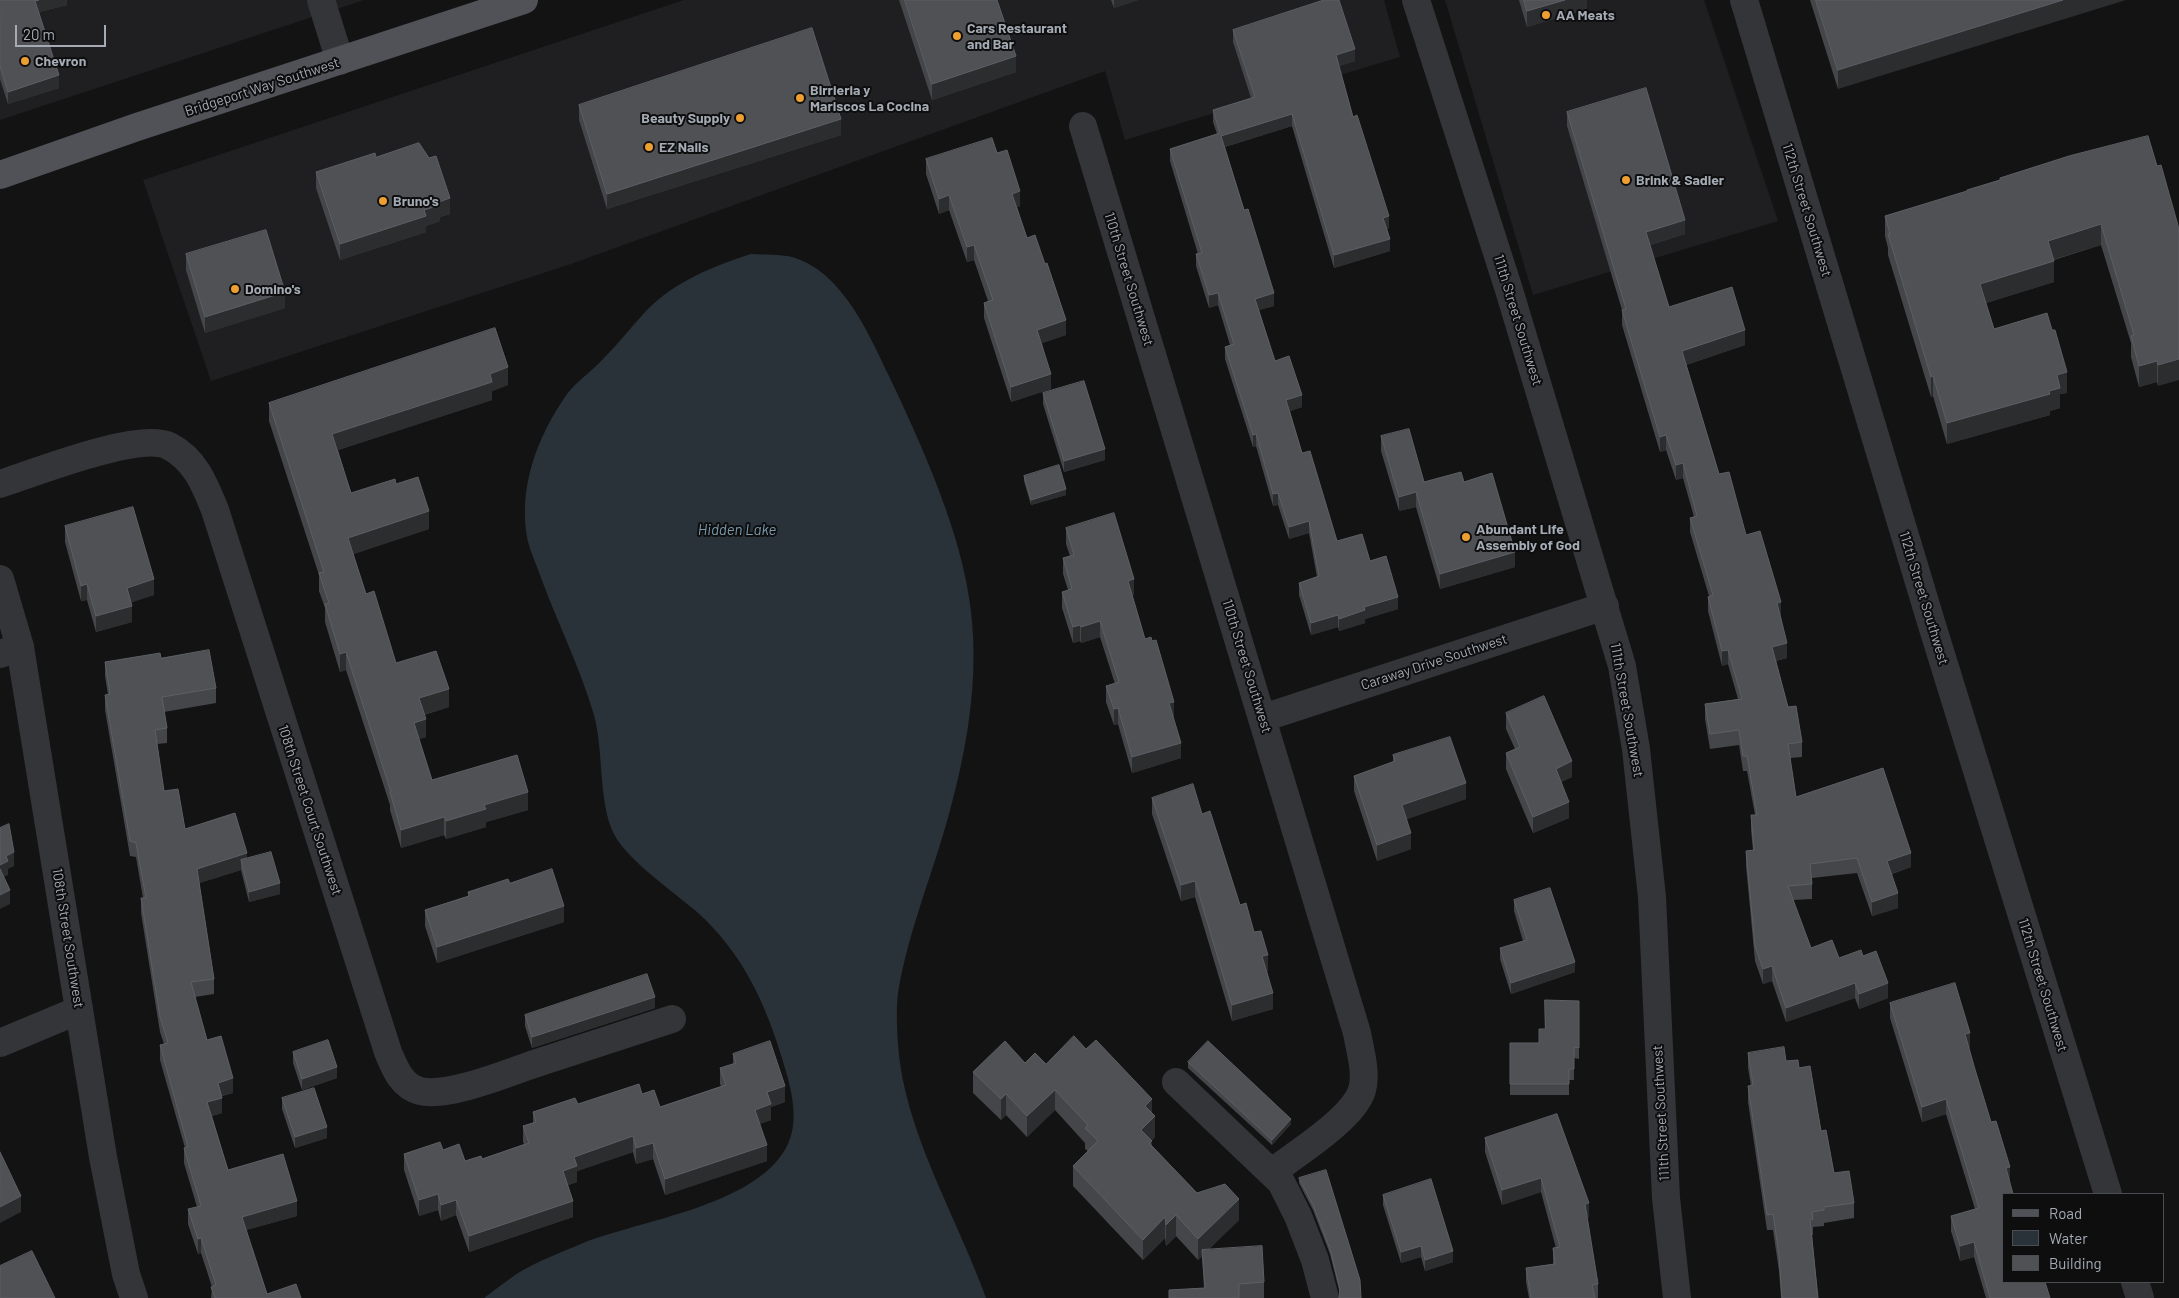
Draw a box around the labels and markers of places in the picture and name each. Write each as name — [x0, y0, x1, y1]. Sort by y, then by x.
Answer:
place label: AA Meats — [1556, 7, 1615, 23]
marker: AA Meats — [1540, 9, 1552, 21]
place label: Cars Restaurant and Bar — [967, 20, 1067, 52]
marker: Cars Restaurant and Bar — [951, 30, 963, 42]
place label: Chevron — [35, 53, 86, 69]
marker: Chevron — [19, 55, 31, 67]
place label: Birrieria y Mariscos La Cocina — [810, 82, 929, 114]
marker: Birrieria y Mariscos La Cocina — [794, 92, 806, 104]
place label: Beauty Supply — [641, 110, 730, 126]
marker: Beauty Supply — [734, 112, 746, 124]
place label: EZ Nails — [659, 139, 708, 155]
marker: EZ Nails — [643, 141, 655, 153]
place label: Brink & Sadler — [1636, 172, 1724, 188]
marker: Brink & Sadler — [1620, 174, 1632, 186]
place label: Bruno's — [393, 193, 439, 209]
marker: Bruno's — [377, 195, 389, 207]
place label: Domino's — [245, 281, 301, 297]
marker: Domino's — [229, 283, 241, 295]
place label: Abundant Life Assembly of God — [1476, 521, 1580, 554]
marker: Abundant Life Assembly of God — [1460, 531, 1472, 543]

